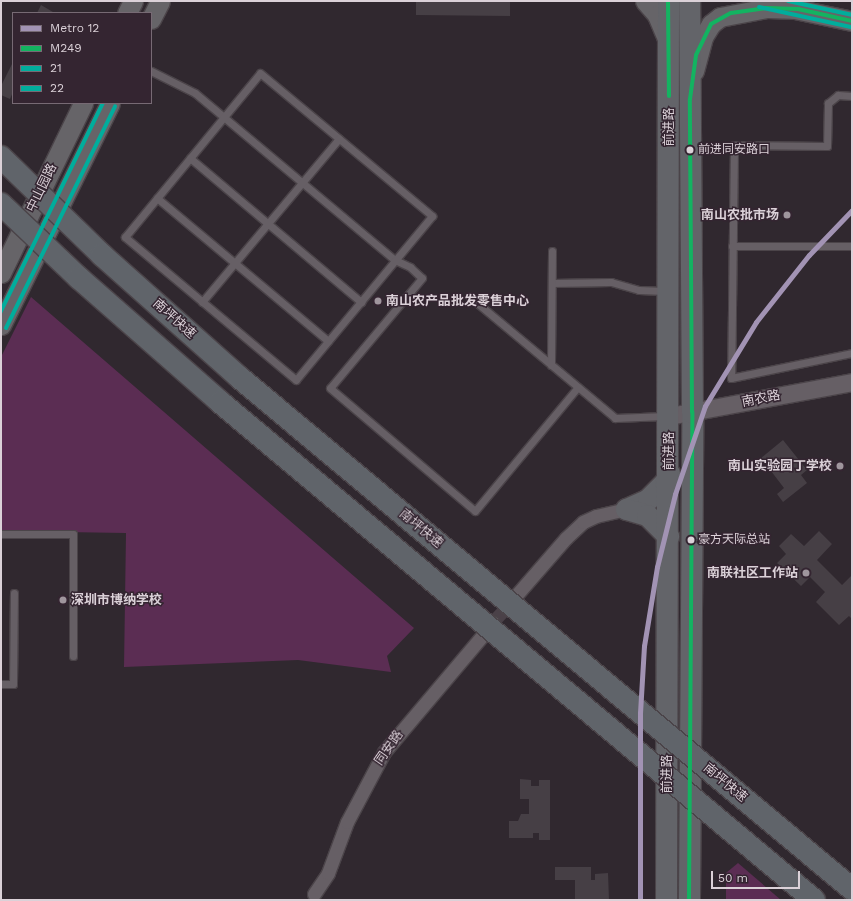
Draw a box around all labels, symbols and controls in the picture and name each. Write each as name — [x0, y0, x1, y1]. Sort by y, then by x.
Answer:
legend — [12, 12, 152, 104]
text: Metro 12 — [50, 21, 99, 35]
text: M249 — [50, 41, 82, 55]
text: 21 — [50, 61, 62, 75]
text: 22 — [50, 81, 64, 95]
street label: 前进路 — [661, 108, 677, 146]
place label: 前进同安路口 — [698, 143, 770, 157]
marker: 前进同安路口 — [685, 145, 695, 155]
street label: 中山园路 — [24, 161, 60, 215]
place label: 南山农批市场 — [701, 207, 779, 223]
marker: 南山农批市场 — [782, 210, 792, 220]
place label: 南山农产品批发零售中心 — [386, 293, 529, 309]
street label: 南坪快速 — [149, 296, 199, 342]
marker: 南山农产品批发零售中心 — [373, 296, 383, 306]
street label: 南农路 — [740, 388, 782, 410]
street label: 前进路 — [661, 432, 677, 470]
place label: 南山实验园丁学校 — [728, 458, 832, 474]
marker: 南山实验园丁学校 — [835, 461, 845, 471]
street label: 南坪快速 — [396, 506, 446, 552]
place label: 豪方天际总站 — [698, 533, 770, 547]
marker: 豪方天际总站 — [686, 535, 696, 545]
place label: 南联社区工作站 — [707, 565, 798, 581]
marker: 南联社区工作站 — [801, 568, 811, 578]
place label: 深圳市博纳学校 — [71, 592, 162, 608]
marker: 深圳市博纳学校 — [58, 595, 68, 605]
street label: 同安路 — [371, 728, 407, 768]
street label: 前进路 — [659, 755, 675, 793]
street label: 南坪快速 — [700, 760, 750, 806]
scale bar — [713, 863, 802, 889]
text: 50 m — [718, 871, 748, 885]

